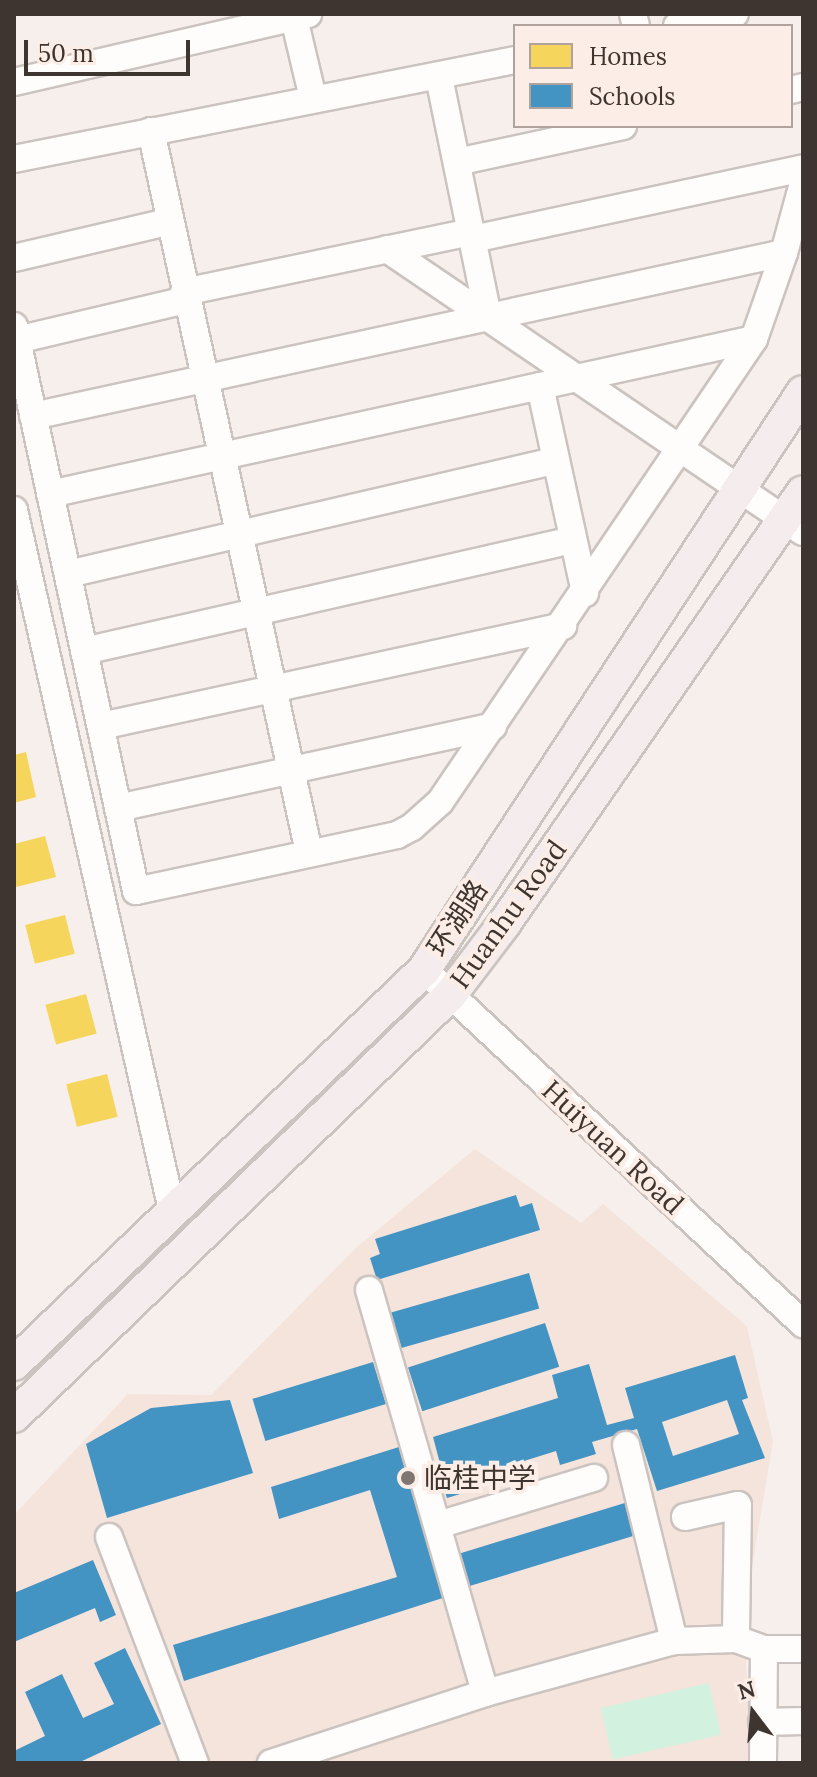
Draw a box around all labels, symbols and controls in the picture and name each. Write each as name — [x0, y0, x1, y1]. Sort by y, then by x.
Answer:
scale bar — [28, 24, 194, 74]
legend — [513, 24, 793, 128]
text: 50 m — [38, 38, 94, 69]
text: Homes — [589, 41, 667, 72]
text: Schools — [589, 81, 675, 112]
street label: Huanhu Road — [443, 833, 573, 995]
street label: 环湖路 — [420, 874, 494, 962]
street label: Huiyuan Road — [535, 1073, 691, 1221]
place label: 临桂中学 — [424, 1461, 536, 1495]
marker: 临桂中学 — [399, 1469, 417, 1487]
north arrow — [713, 1673, 793, 1753]
text: N — [734, 1674, 758, 1706]

